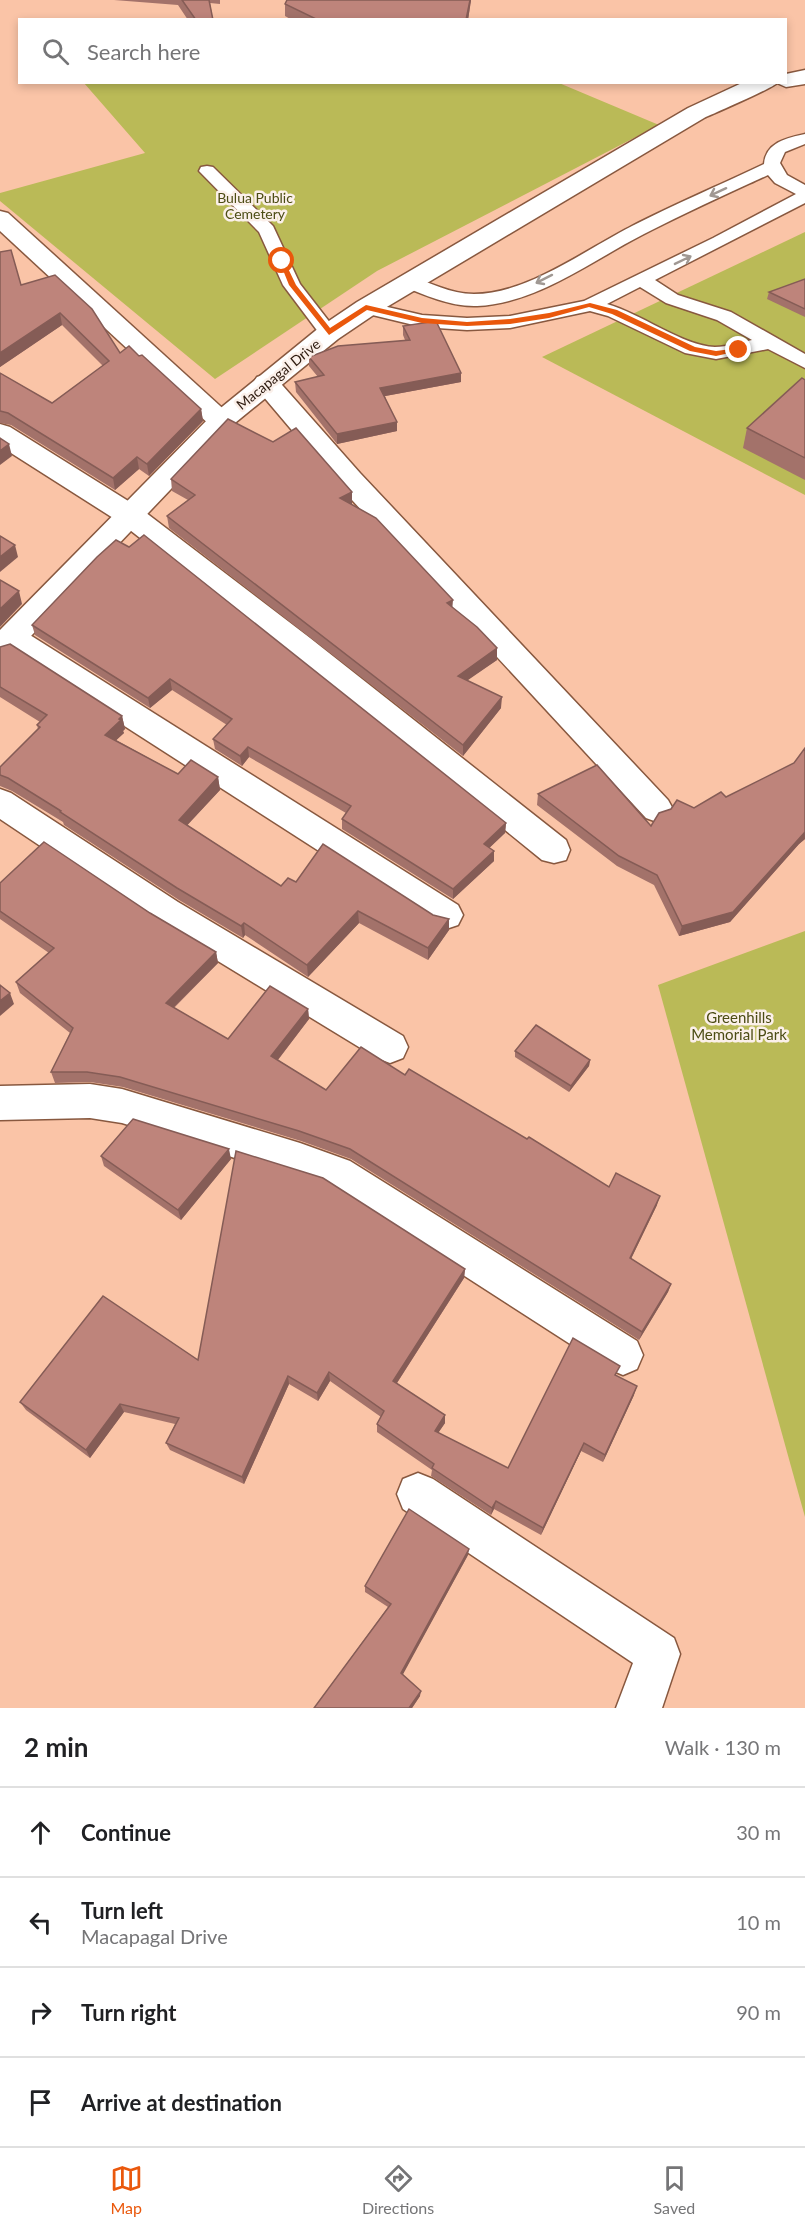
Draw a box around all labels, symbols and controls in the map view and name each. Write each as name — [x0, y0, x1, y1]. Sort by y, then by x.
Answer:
search box — [18, 18, 787, 84]
icon: search — [39, 35, 72, 68]
text: Search here — [87, 38, 200, 65]
one-way arrow — [710, 186, 728, 198]
park label: Bulua Public Cemetery — [217, 189, 293, 222]
route start — [268, 247, 294, 273]
one-way arrow — [674, 253, 692, 265]
one-way arrow — [536, 273, 553, 285]
street label: Macapagal Drive — [233, 335, 323, 413]
route end — [725, 336, 751, 362]
park label: Greenhills Memorial Park — [691, 1008, 787, 1043]
text: 2 min — [24, 1731, 88, 1763]
text: Walk · 130 m — [665, 1735, 781, 1759]
icon: ahead — [24, 1816, 57, 1849]
text: Continue — [81, 1819, 171, 1846]
text: 30 m — [736, 1820, 781, 1844]
text: Turn left — [81, 1897, 163, 1924]
icon: left — [24, 1906, 57, 1939]
text: 10 m — [736, 1910, 781, 1934]
text: Macapagal Drive — [81, 1924, 228, 1948]
icon: right — [24, 1996, 57, 2029]
text: Turn right — [81, 1999, 176, 2026]
text: 90 m — [736, 2000, 781, 2024]
icon: arrive — [24, 2086, 57, 2119]
text: Arrive at destination — [81, 2089, 282, 2116]
tab: Map — [110, 2162, 143, 2217]
tab: Directions — [362, 2162, 434, 2217]
tab: Saved — [654, 2162, 695, 2217]

